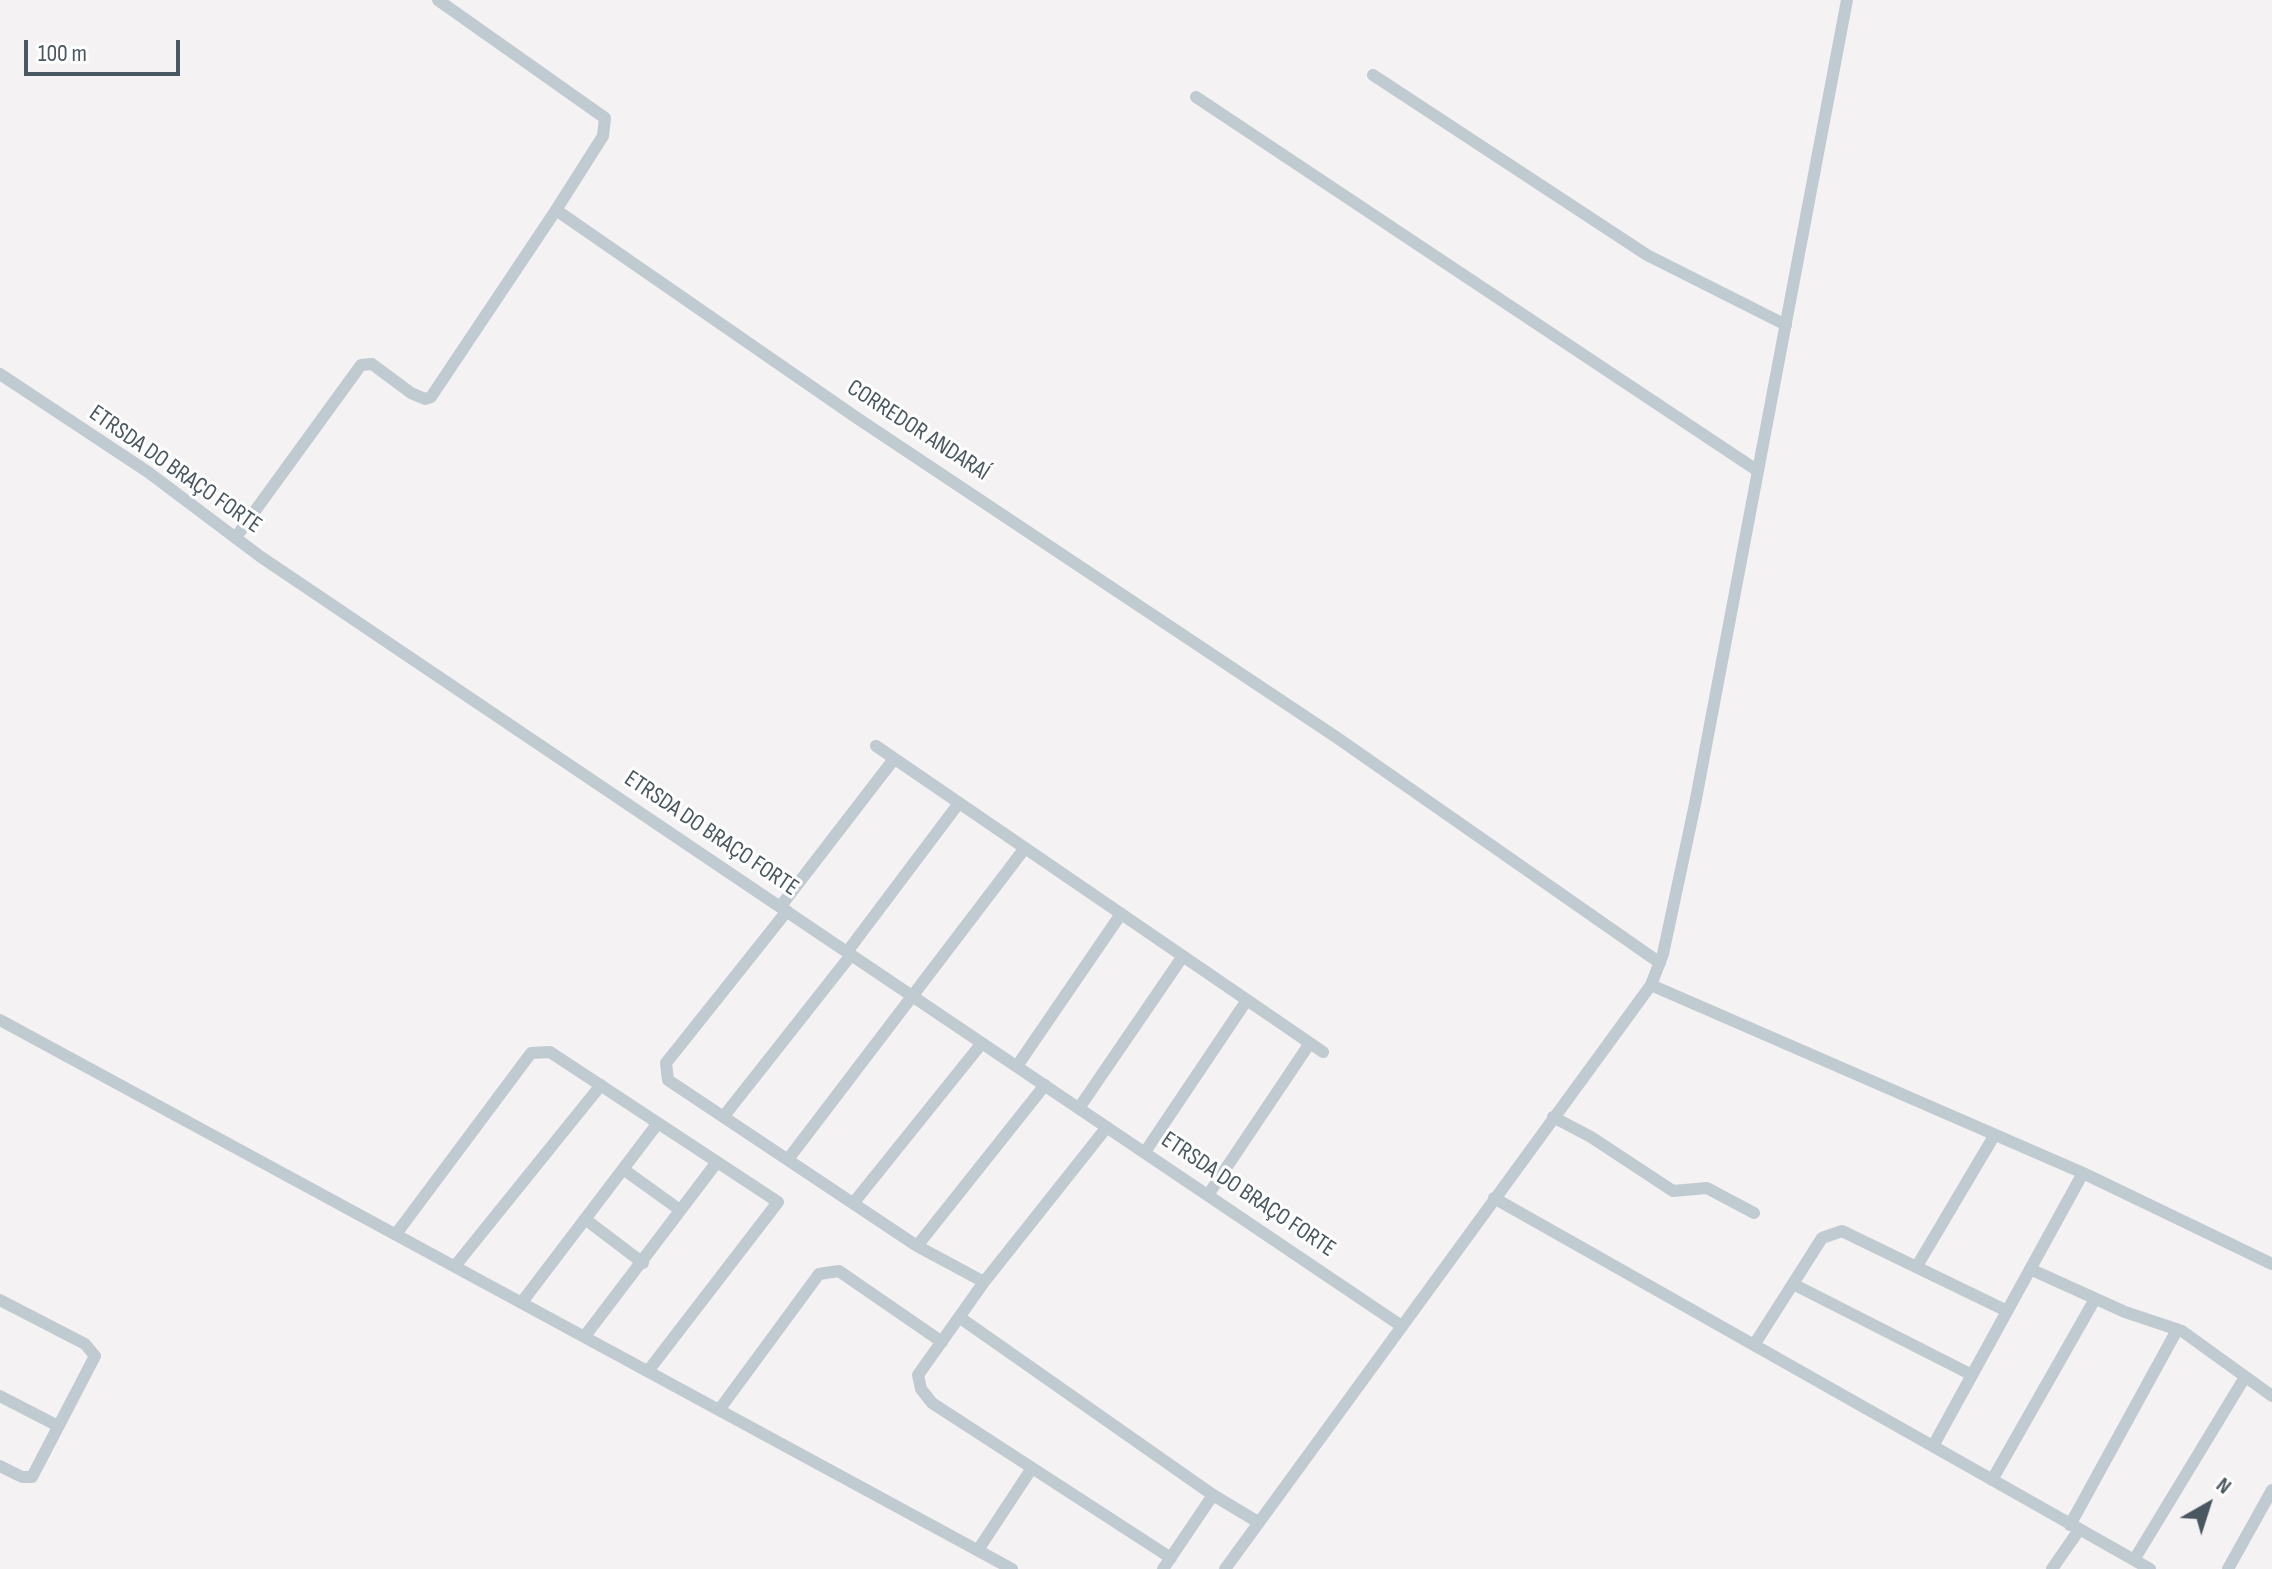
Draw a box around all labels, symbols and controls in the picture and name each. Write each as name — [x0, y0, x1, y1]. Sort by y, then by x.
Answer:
scale bar — [28, 24, 184, 74]
text: 100 m — [38, 39, 87, 68]
street label: CORREDOR ANDARAÍ — [841, 374, 995, 488]
street label: ETRSDA DO BRAÇO FORTE — [83, 400, 267, 540]
street label: ETRSDA DO BRAÇO FORTE — [618, 765, 804, 903]
street label: ETRSDA DO BRAÇO FORTE — [1155, 1126, 1341, 1264]
north arrow — [2168, 1465, 2248, 1545]
text: N — [2210, 1472, 2236, 1500]

